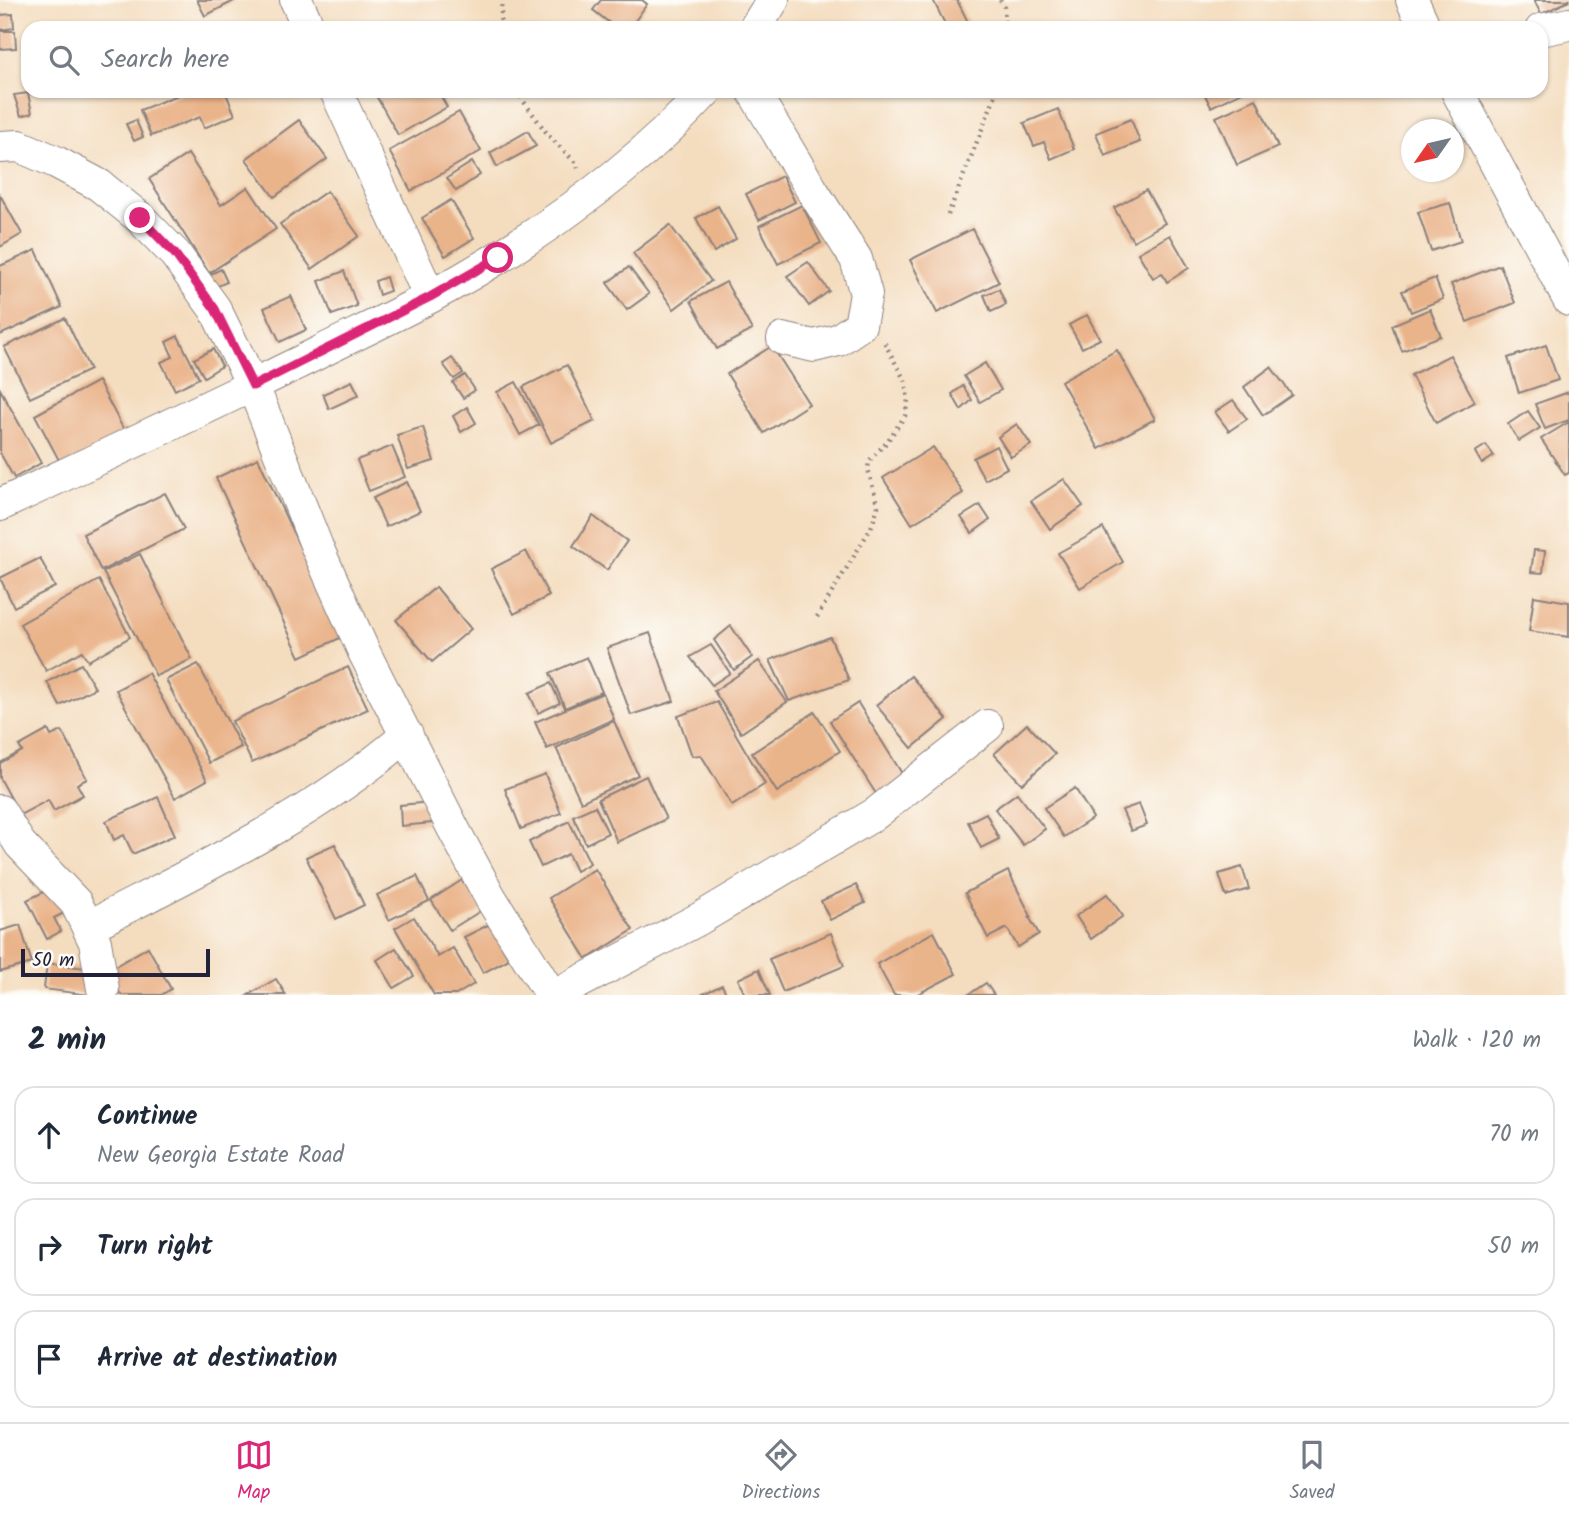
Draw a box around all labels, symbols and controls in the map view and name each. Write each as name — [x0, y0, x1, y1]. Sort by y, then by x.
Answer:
search box — [21, 21, 1548, 98]
text: Search here — [101, 39, 229, 81]
icon: search — [45, 41, 83, 79]
north arrow — [1401, 119, 1464, 182]
route end — [124, 202, 155, 233]
route start — [482, 242, 513, 273]
scale bar — [21, 946, 210, 978]
text: 50 m — [32, 946, 74, 976]
text: 2 min — [28, 1017, 106, 1065]
text: Walk · 120 m — [1412, 1023, 1541, 1059]
text: Continue — [97, 1096, 198, 1138]
icon: ahead — [30, 1116, 68, 1154]
text: 70 m — [1489, 1117, 1539, 1153]
text: New Georgia Estate Road — [97, 1138, 344, 1174]
text: Turn right — [97, 1226, 213, 1268]
icon: right — [30, 1228, 68, 1266]
text: 50 m — [1488, 1229, 1539, 1265]
text: Arrive at destination — [97, 1338, 337, 1380]
icon: arrive — [30, 1340, 68, 1378]
tab: Map — [235, 1436, 273, 1508]
tab: Directions — [742, 1436, 820, 1508]
tab: Saved — [1289, 1436, 1334, 1508]

